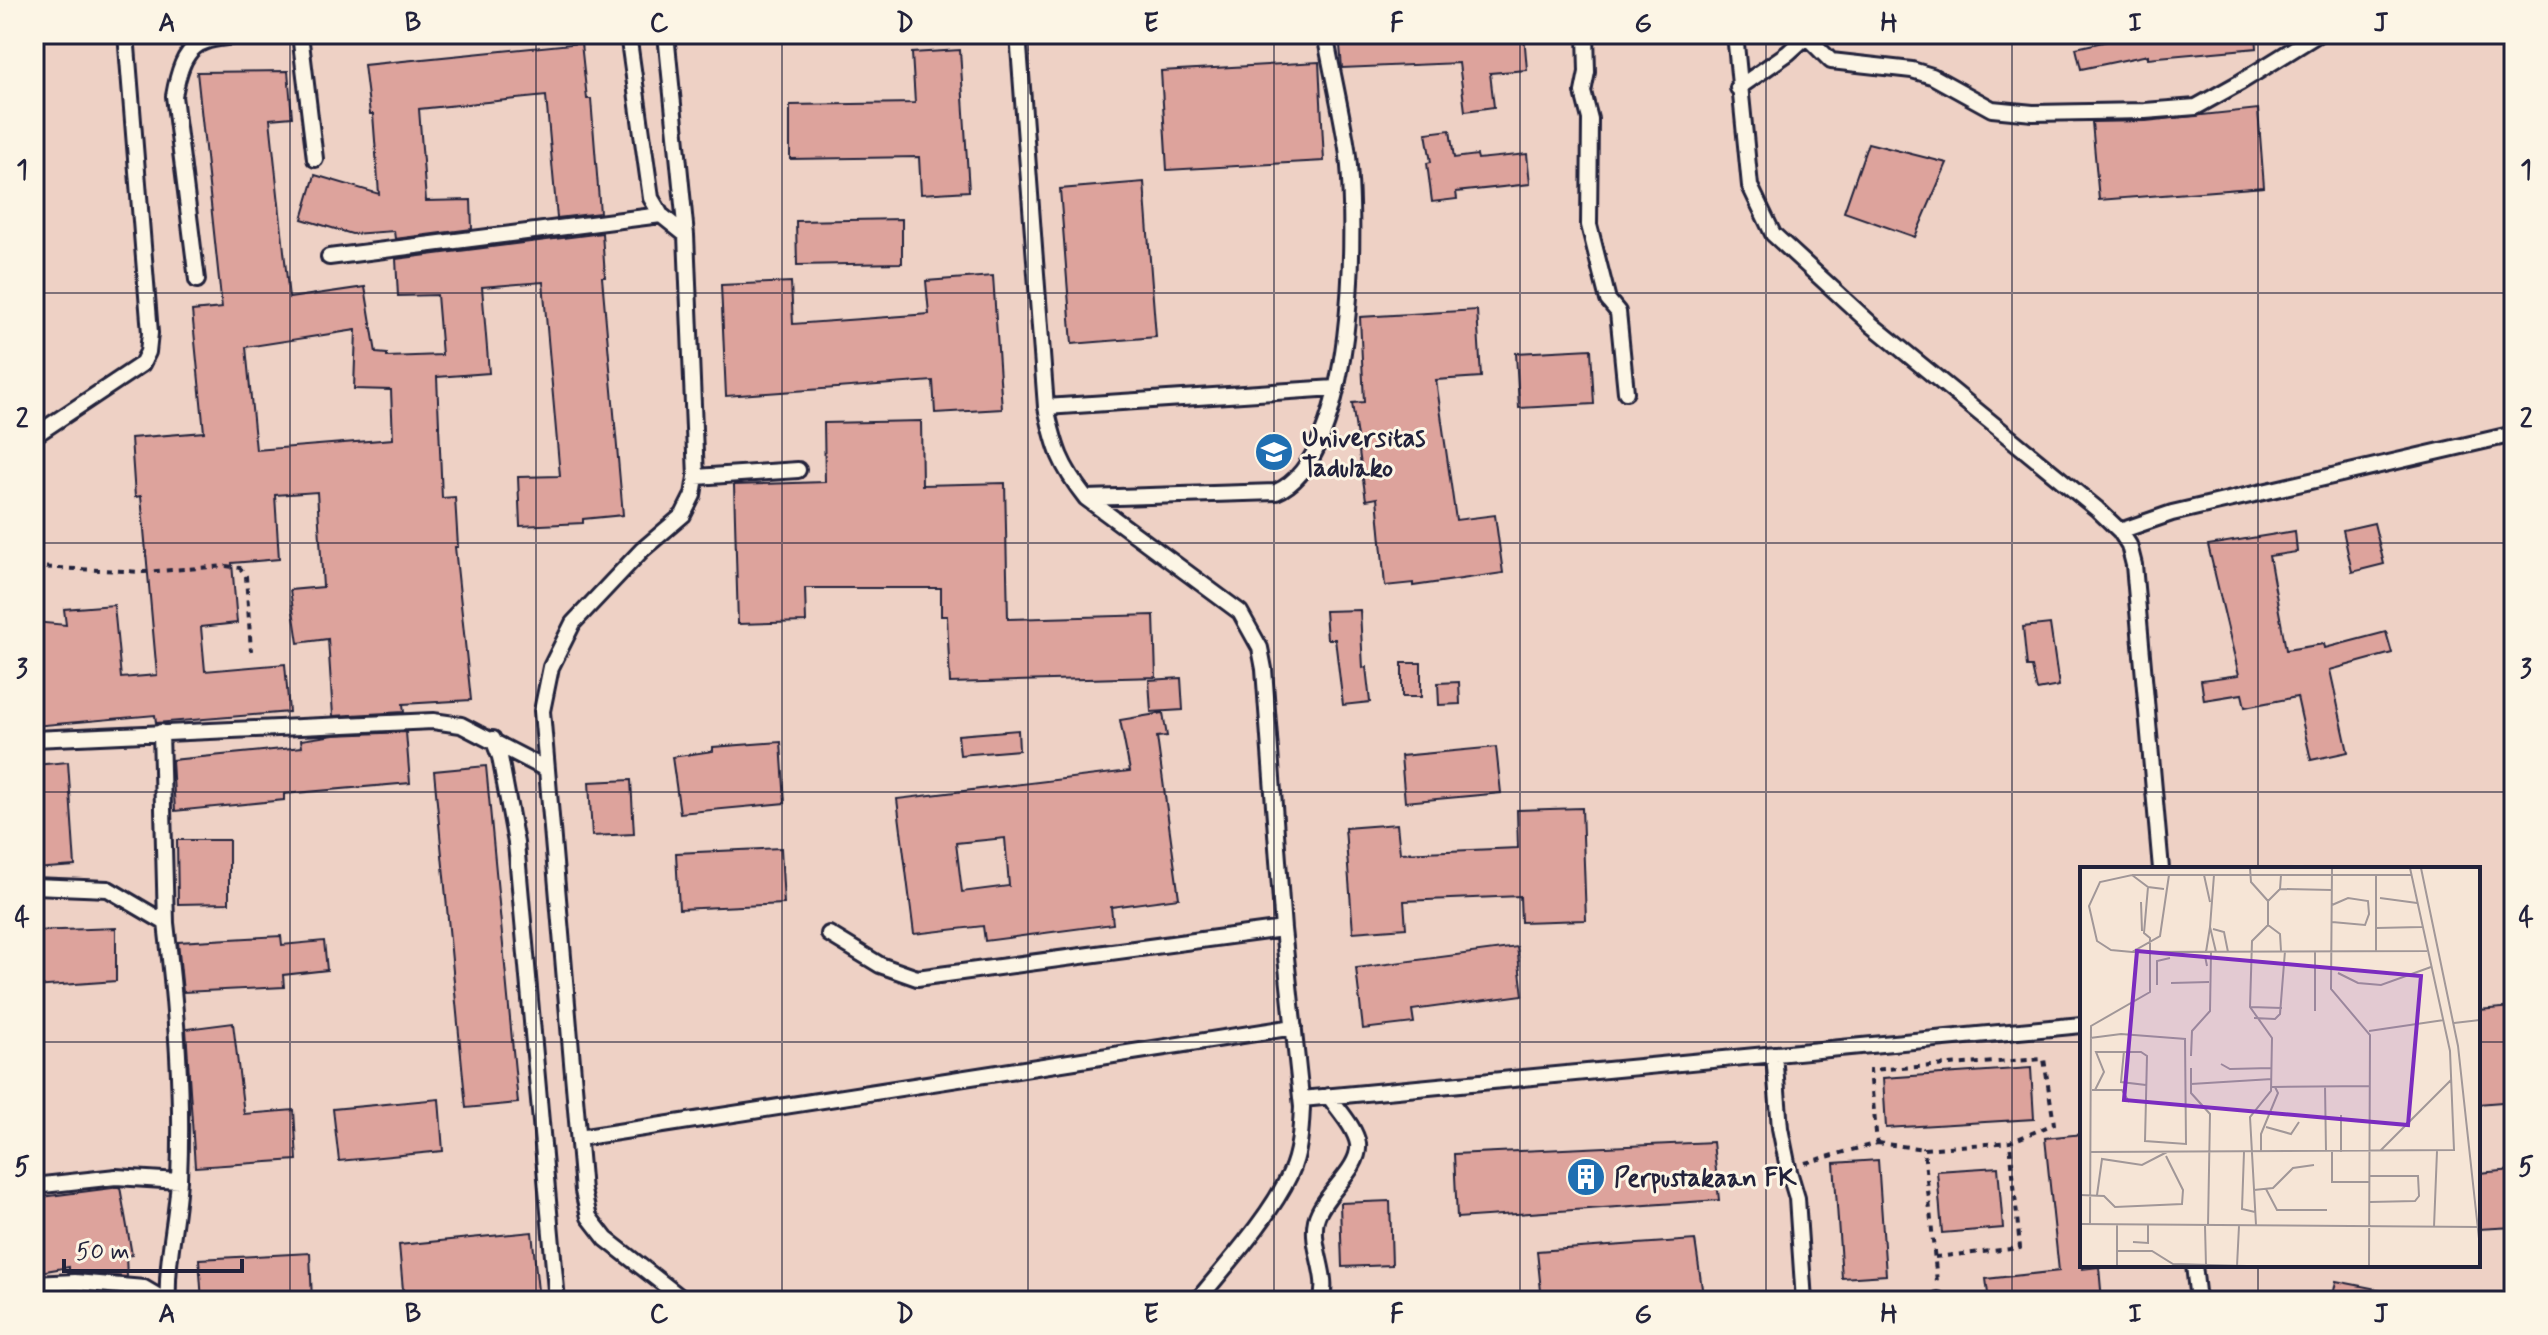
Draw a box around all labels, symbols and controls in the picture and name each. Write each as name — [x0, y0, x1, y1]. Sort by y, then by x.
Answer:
text: A — [158, 7, 176, 41]
text: B — [405, 7, 421, 41]
text: C — [650, 7, 669, 41]
text: D — [896, 7, 914, 41]
text: E — [1143, 7, 1159, 41]
text: F — [1390, 7, 1404, 41]
text: G — [1634, 7, 1652, 41]
text: H — [1881, 7, 1898, 41]
text: I — [2128, 7, 2142, 41]
text: J — [2373, 7, 2389, 41]
text: 1 — [16, 154, 28, 188]
text: 1 — [2520, 154, 2532, 188]
text: 2 — [16, 403, 29, 437]
text: 2 — [2520, 403, 2533, 437]
place label: Universitas Tadulako — [1302, 422, 1425, 486]
school or university icon: Universitas Tadulako — [1253, 431, 1295, 473]
text: 3 — [16, 653, 28, 687]
text: 3 — [2520, 653, 2532, 687]
inset map — [2080, 867, 2480, 1267]
text: 4 — [14, 902, 30, 936]
text: 4 — [2518, 902, 2534, 936]
text: 5 — [14, 1151, 30, 1185]
text: 5 — [2518, 1151, 2534, 1185]
building icon: Perpustakaan FK — [1565, 1156, 1607, 1198]
place label: Perpustakaan FK — [1614, 1162, 1797, 1196]
scale bar — [64, 1223, 242, 1273]
text: 50 m — [76, 1237, 130, 1268]
text: A — [158, 1298, 176, 1332]
text: B — [405, 1298, 421, 1332]
text: C — [650, 1298, 669, 1332]
text: D — [896, 1298, 914, 1332]
text: E — [1143, 1298, 1159, 1332]
text: F — [1390, 1298, 1404, 1332]
text: G — [1634, 1298, 1652, 1332]
text: H — [1881, 1298, 1898, 1332]
text: I — [2128, 1298, 2142, 1332]
text: J — [2373, 1298, 2389, 1332]

